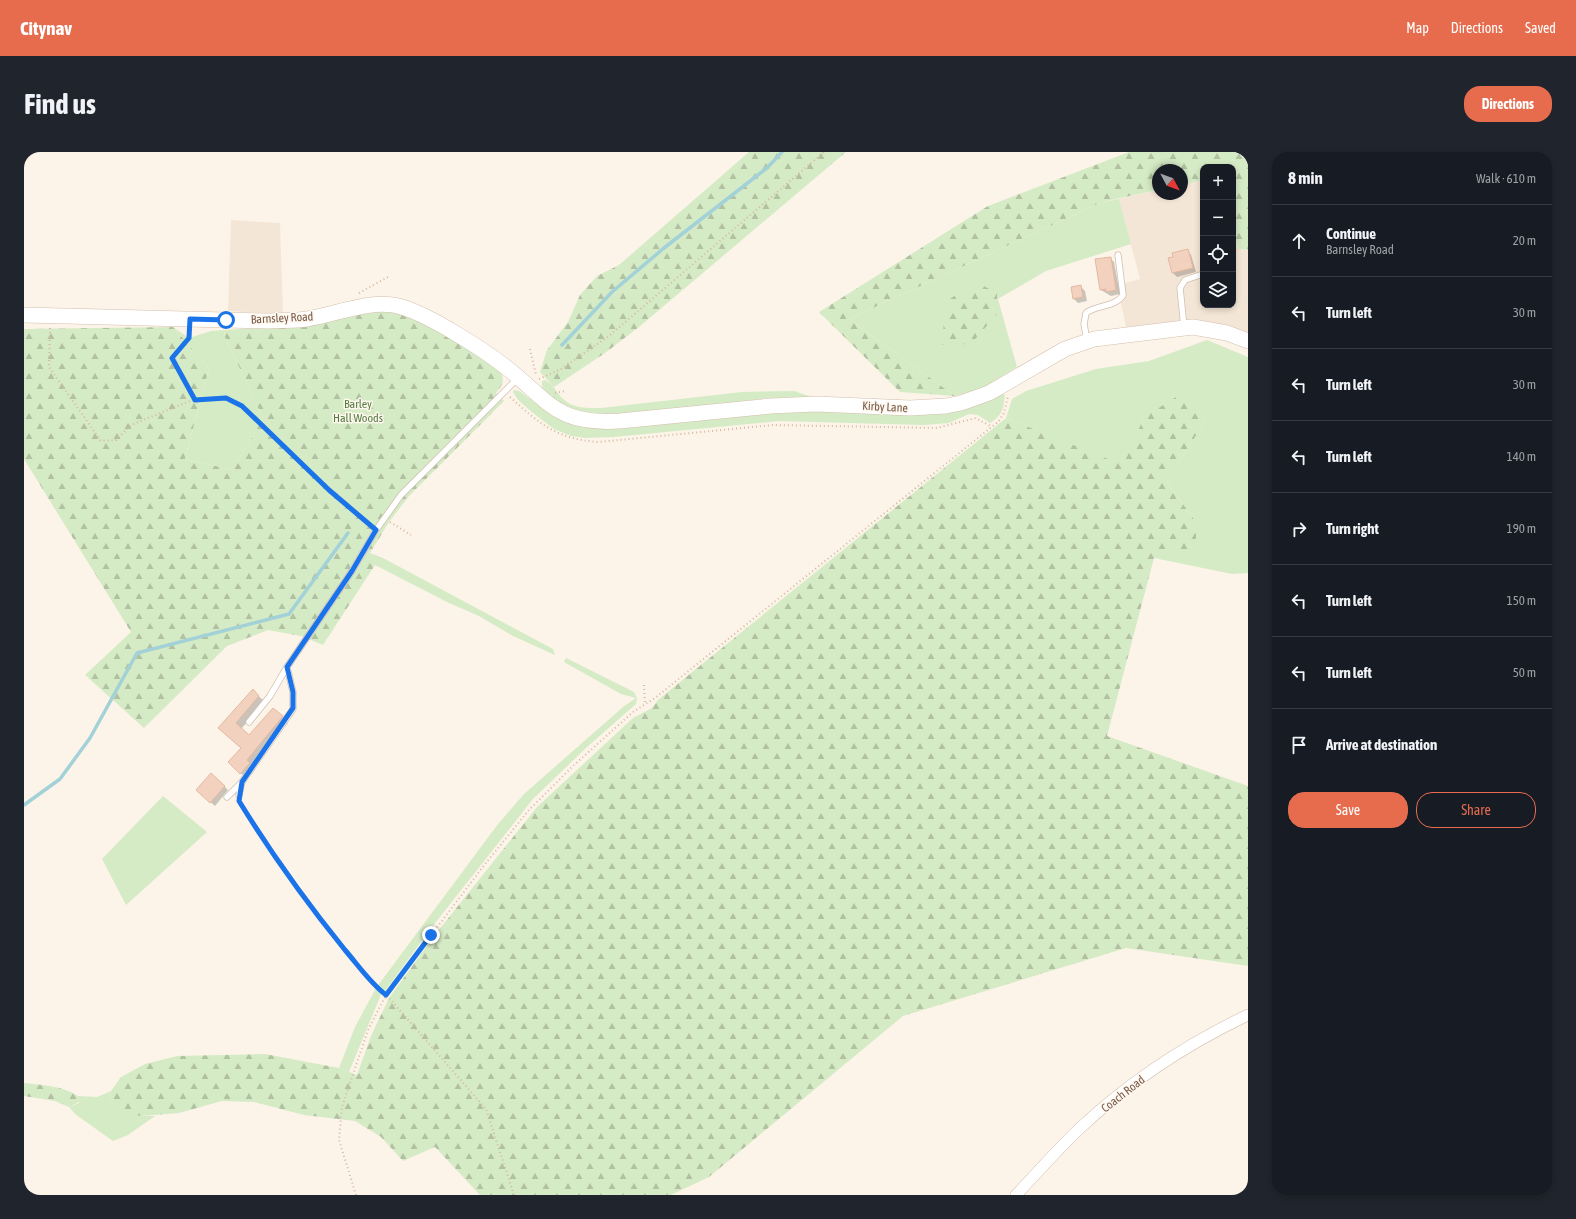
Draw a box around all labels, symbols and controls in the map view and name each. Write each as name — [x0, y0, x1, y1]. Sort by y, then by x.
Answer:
text: Citynav — [20, 17, 72, 39]
text: Map — [1406, 20, 1429, 36]
text: Directions — [1451, 20, 1503, 36]
text: Saved — [1525, 20, 1556, 36]
button: Directions — [1464, 86, 1552, 122]
text: Find us — [24, 88, 96, 120]
north arrow — [1152, 164, 1188, 200]
map controls — [1200, 164, 1236, 308]
button: + — [1200, 164, 1236, 200]
text: 8 min — [1288, 168, 1323, 188]
text: Walk · 610 m — [1476, 171, 1536, 186]
button: − — [1200, 200, 1236, 236]
text: Continue — [1326, 225, 1376, 242]
icon: ahead — [1288, 230, 1310, 252]
text: 20 m — [1513, 233, 1536, 248]
button: locate — [1200, 236, 1236, 272]
text: Barnsley Road — [1326, 242, 1394, 257]
button: layers — [1200, 272, 1236, 308]
icon: left — [1288, 302, 1310, 324]
text: Turn left — [1326, 304, 1372, 321]
text: 30 m — [1513, 305, 1536, 320]
street label: Barnsley Road — [250, 309, 314, 327]
route start — [217, 311, 235, 329]
icon: left — [1288, 374, 1310, 396]
text: Turn left — [1326, 376, 1372, 393]
text: 30 m — [1513, 377, 1536, 392]
park label: Barley Hall Woods — [333, 397, 383, 425]
street label: Kirby Lane — [862, 399, 908, 415]
icon: left — [1288, 446, 1310, 468]
text: Turn left — [1326, 448, 1372, 465]
text: 140 m — [1507, 449, 1536, 464]
icon: right — [1288, 518, 1310, 540]
text: Turn right — [1326, 520, 1379, 537]
text: 190 m — [1507, 521, 1536, 536]
icon: left — [1288, 590, 1310, 612]
text: Turn left — [1326, 592, 1372, 609]
text: 150 m — [1507, 593, 1536, 608]
icon: left — [1288, 662, 1310, 684]
text: Turn left — [1326, 664, 1372, 681]
text: 50 m — [1513, 665, 1536, 680]
icon: arrive — [1288, 734, 1310, 756]
text: Arrive at destination — [1326, 736, 1437, 753]
button: Save — [1288, 792, 1408, 828]
button: Share — [1416, 792, 1536, 828]
route end — [422, 926, 440, 944]
street label: Coach Road — [1098, 1073, 1148, 1115]

